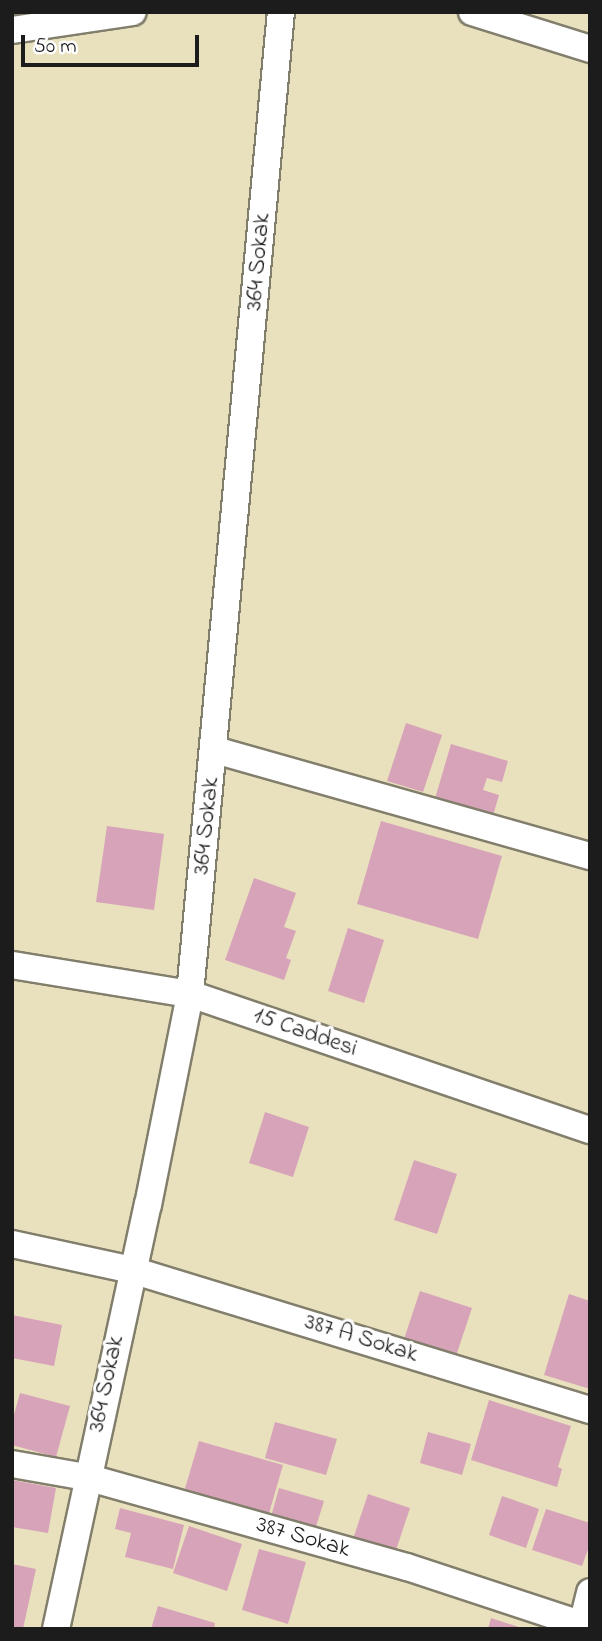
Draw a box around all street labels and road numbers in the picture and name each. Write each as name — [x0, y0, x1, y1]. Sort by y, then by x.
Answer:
street label: 364 Sokak — [240, 212, 278, 312]
street label: 364 Sokak — [188, 776, 226, 876]
street label: 15 Caddesi — [249, 1002, 361, 1064]
street label: 387 A Sokak — [301, 1308, 421, 1370]
street label: 364 Sokak — [83, 1333, 131, 1435]
street label: 387 Sokak — [253, 1511, 353, 1565]

